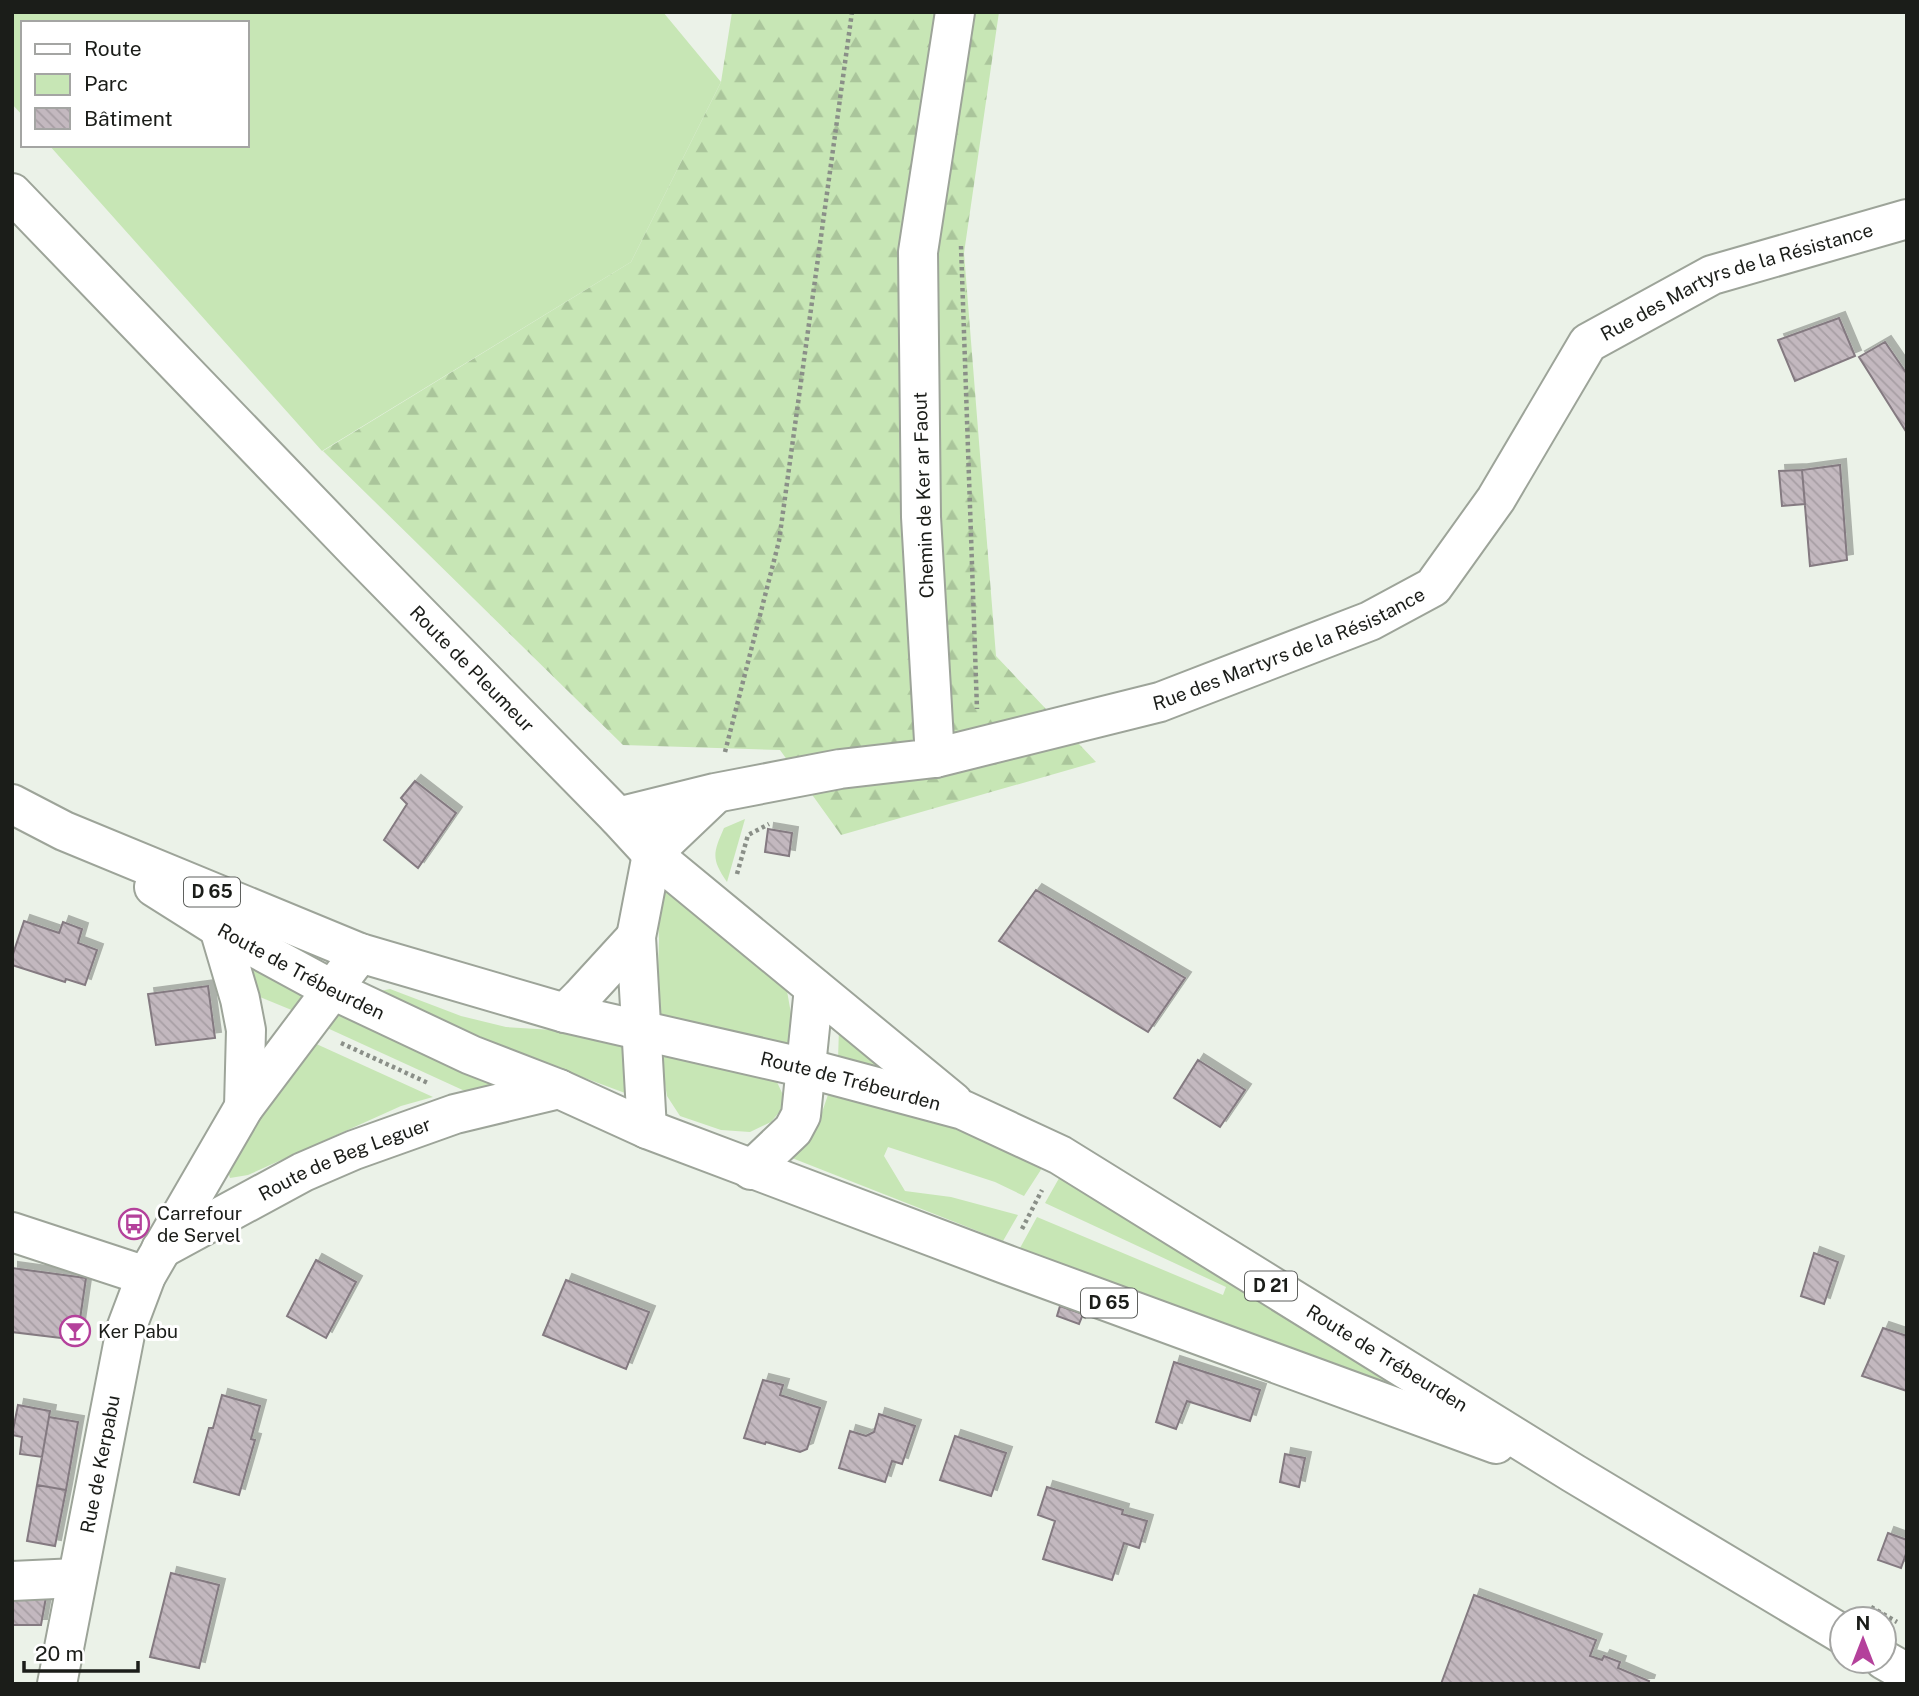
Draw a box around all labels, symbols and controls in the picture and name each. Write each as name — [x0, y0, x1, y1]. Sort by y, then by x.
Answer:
legend — [21, 21, 248, 147]
text: Route — [84, 36, 142, 61]
text: Parc — [84, 71, 128, 96]
text: Bâtiment — [84, 106, 173, 131]
street label: Rue des Martyrs de la Résistance — [1597, 218, 1876, 345]
street label: Chemin de Ker ar Faout — [908, 391, 938, 599]
street label: Rue des Martyrs de la Résistance — [1150, 583, 1428, 714]
street label: Route de Pleumeur — [406, 601, 539, 736]
road number: D 65 — [184, 878, 240, 906]
street label: Route de Trébeurden — [214, 919, 388, 1024]
street label: Route de Trébeurden — [758, 1047, 943, 1115]
street label: Route de Beg Leguer — [255, 1113, 434, 1205]
place label: Carrefour de Servel — [157, 1202, 242, 1246]
bus stop icon: Carrefour de Servel — [117, 1207, 151, 1241]
road number: D 21 — [1245, 1272, 1297, 1301]
road number: D 65 — [1081, 1288, 1137, 1318]
street label: Route de Trébeurden — [1303, 1300, 1472, 1416]
bar icon: Ker Pabu — [58, 1314, 92, 1348]
place label: Ker Pabu — [98, 1320, 178, 1342]
street label: Rue de Kerpabu — [76, 1393, 124, 1535]
north arrow — [1828, 1605, 1898, 1675]
text: N — [1856, 1612, 1870, 1634]
scale bar — [24, 1630, 138, 1674]
text: 20 m — [35, 1641, 84, 1666]

